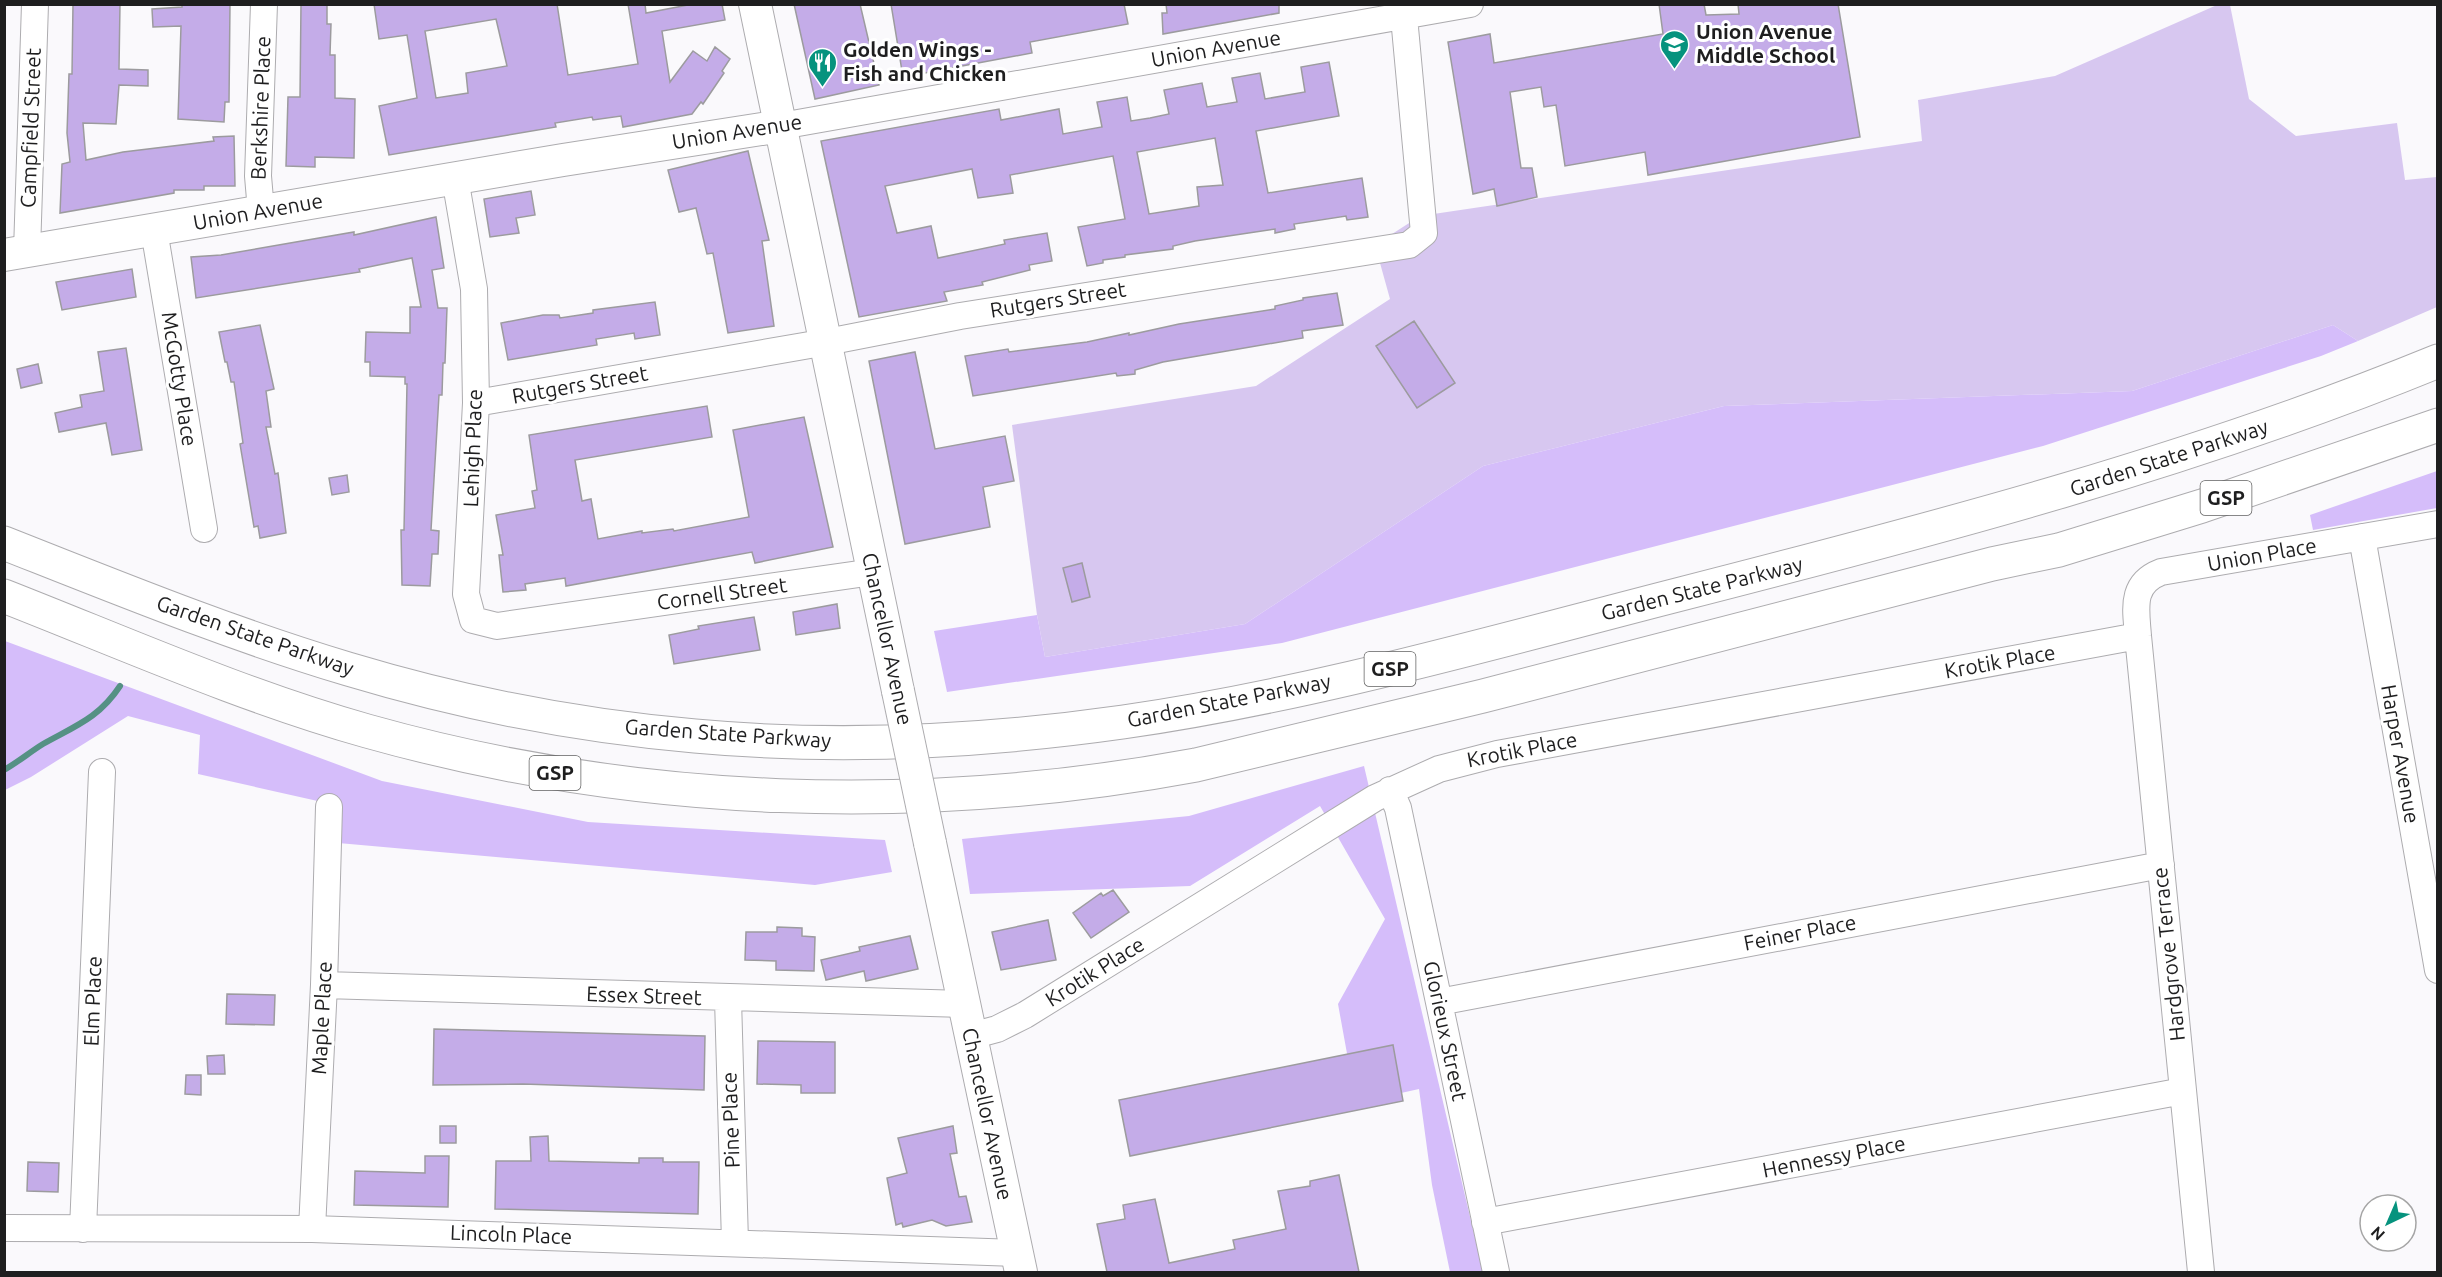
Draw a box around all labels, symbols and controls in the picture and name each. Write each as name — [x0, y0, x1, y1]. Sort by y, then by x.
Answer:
place label: Union Avenue Middle School — [1696, 19, 1835, 67]
street label: Union Avenue — [1149, 25, 1283, 71]
school or university icon: Union Avenue Middle School — [1659, 28, 1691, 70]
street label: Berkshire Place — [245, 35, 275, 180]
place label: Golden Wings - Fish and Chicken — [843, 37, 1006, 85]
restaurant icon: Golden Wings - Fish and Chicken — [806, 46, 838, 88]
street label: Campfield Street — [15, 48, 45, 208]
street label: Union Avenue — [670, 109, 804, 153]
street label: Union Avenue — [191, 188, 325, 234]
street label: Rutgers Street — [988, 276, 1128, 322]
street label: McGotty Place — [158, 310, 202, 448]
street label: Rutgers Street — [510, 360, 650, 408]
street label: Lehigh Place — [458, 388, 486, 508]
street label: Garden State Parkway — [2067, 414, 2271, 500]
road number: GSP — [2200, 481, 2252, 515]
street label: Union Place — [2205, 533, 2318, 575]
street label: Chancellor Avenue — [858, 550, 918, 727]
street label: Garden State Parkway — [1598, 551, 1805, 625]
street label: Cornell Street — [655, 572, 788, 614]
street label: Garden State Parkway — [154, 590, 357, 680]
street label: Krotik Place — [1943, 639, 2057, 683]
road number: GSP — [1364, 652, 1416, 686]
street label: Garden State Parkway — [1125, 668, 1333, 732]
street label: Harper Avenue — [2377, 682, 2425, 825]
street label: Garden State Parkway — [624, 714, 832, 752]
street label: Krotik Place — [1465, 727, 1579, 771]
road number: GSP — [530, 756, 580, 790]
street label: Hardgrove Terrace — [2147, 866, 2189, 1042]
street label: Feiner Place — [1741, 909, 1858, 955]
street label: Krotik Place — [1041, 931, 1148, 1011]
street label: Elm Place — [78, 955, 106, 1047]
street label: Glorieux Street — [1419, 959, 1473, 1103]
street label: Maple Place — [306, 961, 336, 1075]
street label: Essex Street — [586, 981, 702, 1009]
street label: Chancellor Avenue — [958, 1025, 1018, 1202]
street label: Pine Place — [716, 1072, 744, 1169]
street label: Hennessy Place — [1760, 1130, 1907, 1182]
north arrow — [2358, 1193, 2418, 1253]
street label: Lincoln Place — [450, 1220, 573, 1248]
text: N — [2367, 1223, 2388, 1244]

